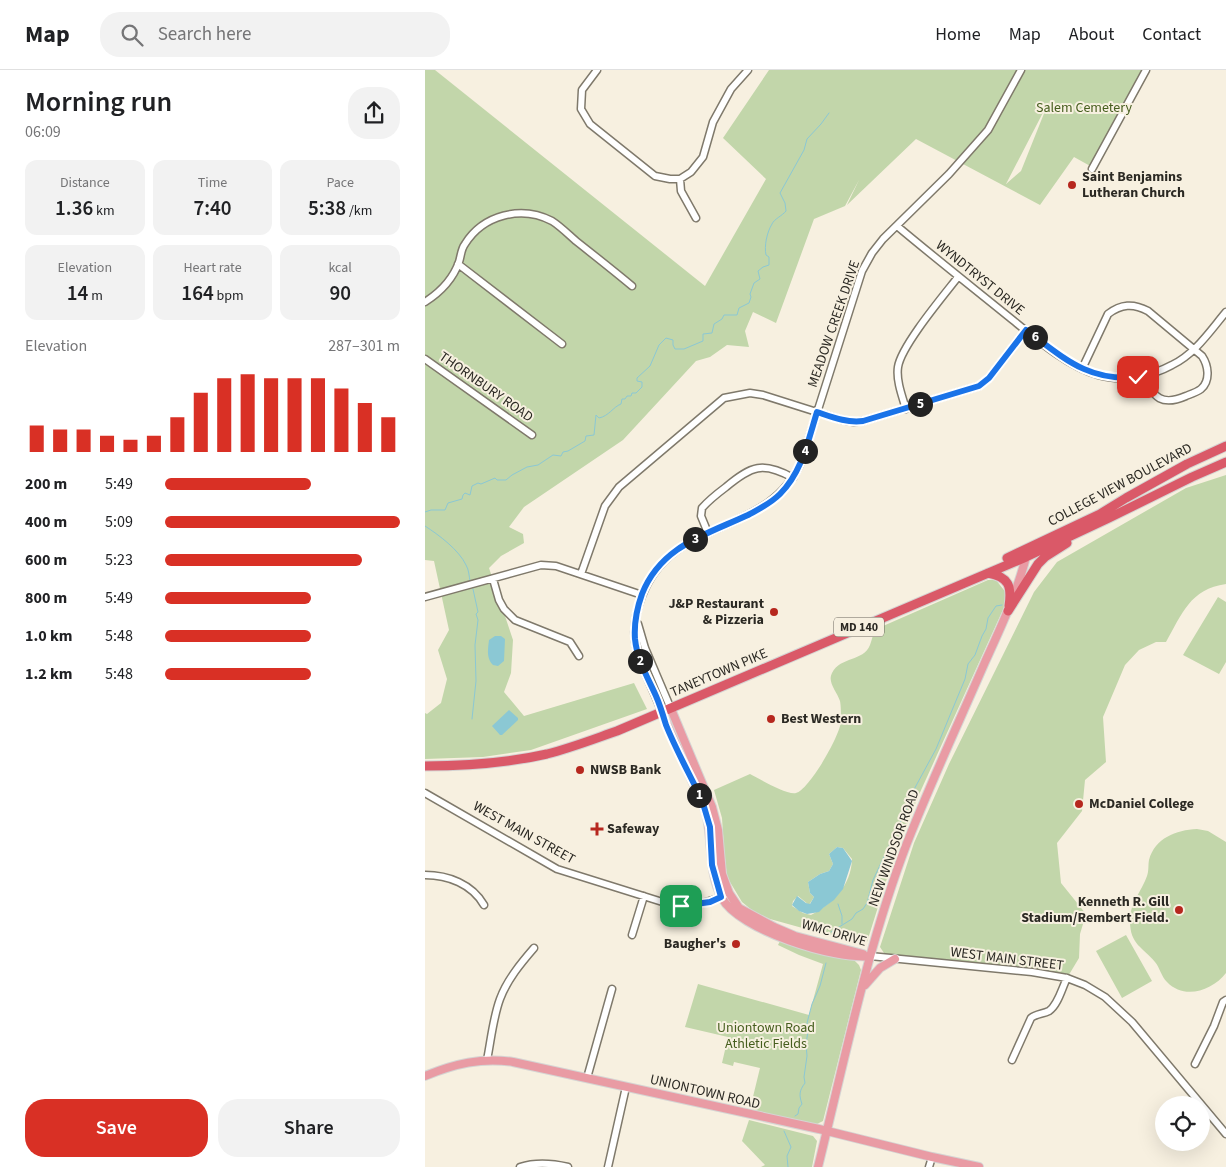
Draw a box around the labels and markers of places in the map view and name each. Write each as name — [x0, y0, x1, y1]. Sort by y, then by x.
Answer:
place label: Saint Benjamins Lutheran Church — [1082, 167, 1185, 203]
marker: Saint Benjamins Lutheran Church — [1066, 179, 1078, 191]
pin: 6 — [1023, 324, 1047, 350]
pin — [1117, 356, 1159, 398]
pin: 5 — [907, 392, 933, 416]
pin: 4 — [793, 438, 817, 464]
pin: 3 — [683, 526, 707, 552]
place label: J&P Restaurant & Pizzeria — [668, 594, 765, 630]
marker: J&P Restaurant & Pizzeria — [768, 606, 780, 618]
pin: 2 — [627, 648, 653, 674]
place label: Best Western — [781, 709, 861, 729]
marker: Best Western — [765, 713, 777, 725]
place label: NWSB Bank — [590, 760, 662, 780]
marker: NWSB Bank — [574, 764, 586, 776]
pin: 1 — [687, 782, 711, 808]
place label: McDaniel College — [1089, 794, 1194, 814]
marker: McDaniel College — [1073, 798, 1085, 810]
place label: Safeway — [607, 819, 660, 839]
marker: Safeway — [591, 823, 603, 835]
pin — [660, 885, 702, 927]
place label: Kenneth R. Gill Stadium/Rembert Field. — [1021, 892, 1169, 928]
marker: Kenneth R. Gill Stadium/Rembert Field. — [1173, 904, 1185, 916]
place label: Baugher's — [664, 934, 726, 954]
marker: Baugher's — [730, 938, 742, 950]

